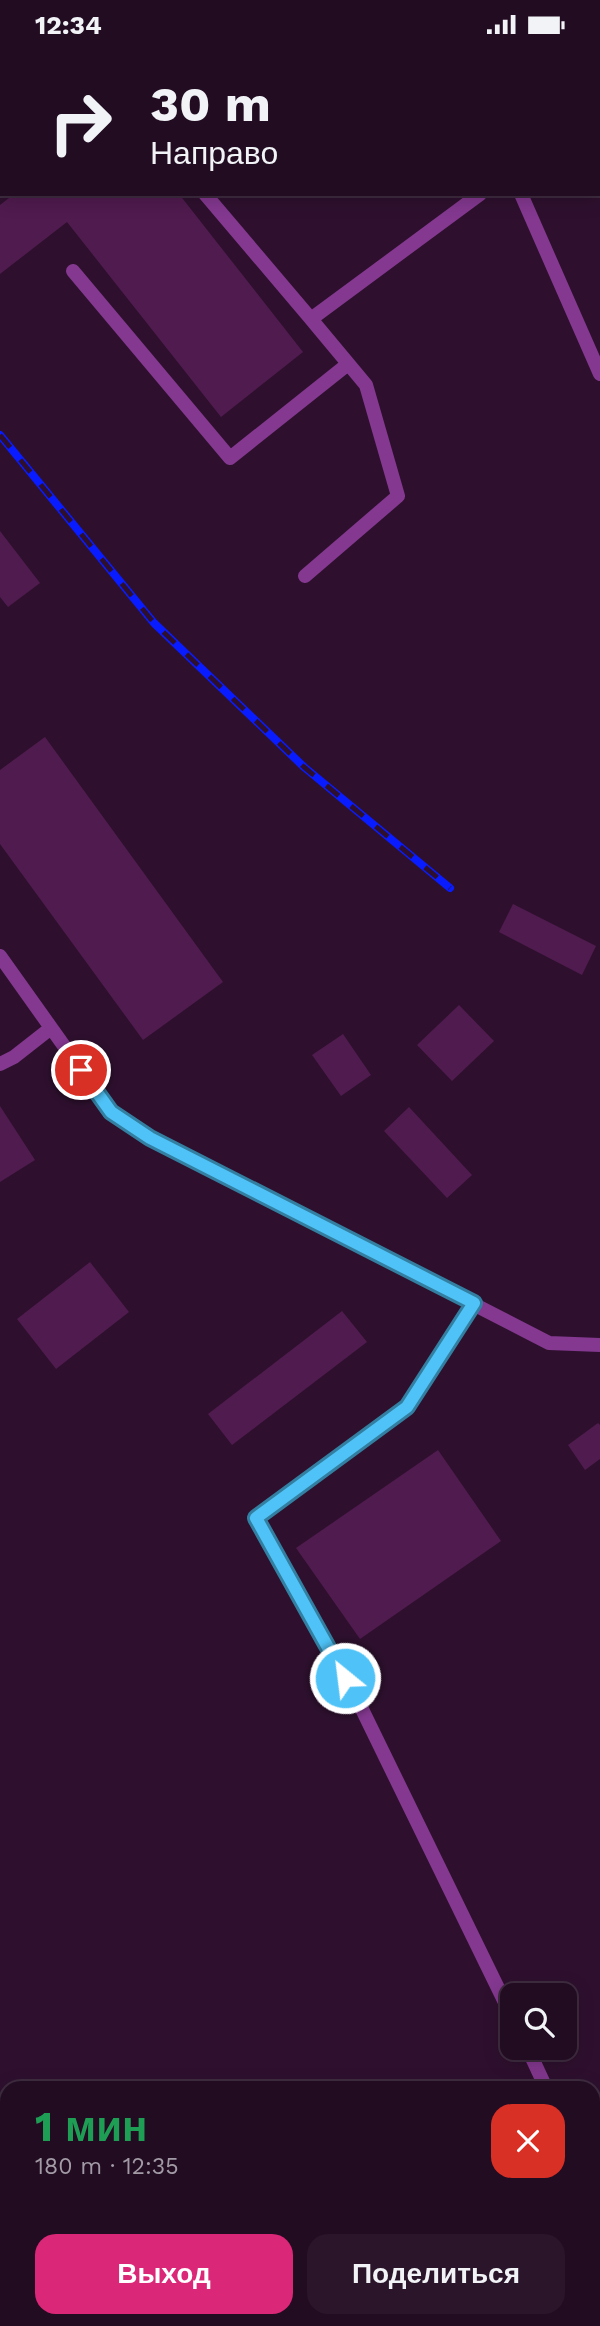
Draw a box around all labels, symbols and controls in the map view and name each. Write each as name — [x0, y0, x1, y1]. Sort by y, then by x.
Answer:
text: 12:34 — [35, 10, 102, 40]
text: 30 m — [150, 75, 271, 133]
icon: right — [35, 77, 126, 168]
text: Направо — [150, 134, 278, 172]
pin — [51, 1040, 111, 1100]
icon: arrive — [62, 1051, 100, 1089]
position arrow — [308, 1641, 382, 1715]
map controls — [500, 1983, 577, 2060]
button: search — [500, 1983, 577, 2060]
text: 1 мин — [35, 2102, 147, 2151]
button: close — [491, 2104, 565, 2178]
text: 180 m · 12:35 — [35, 2153, 179, 2180]
button: Выход — [35, 2234, 293, 2314]
button: Поделиться — [307, 2234, 565, 2314]

